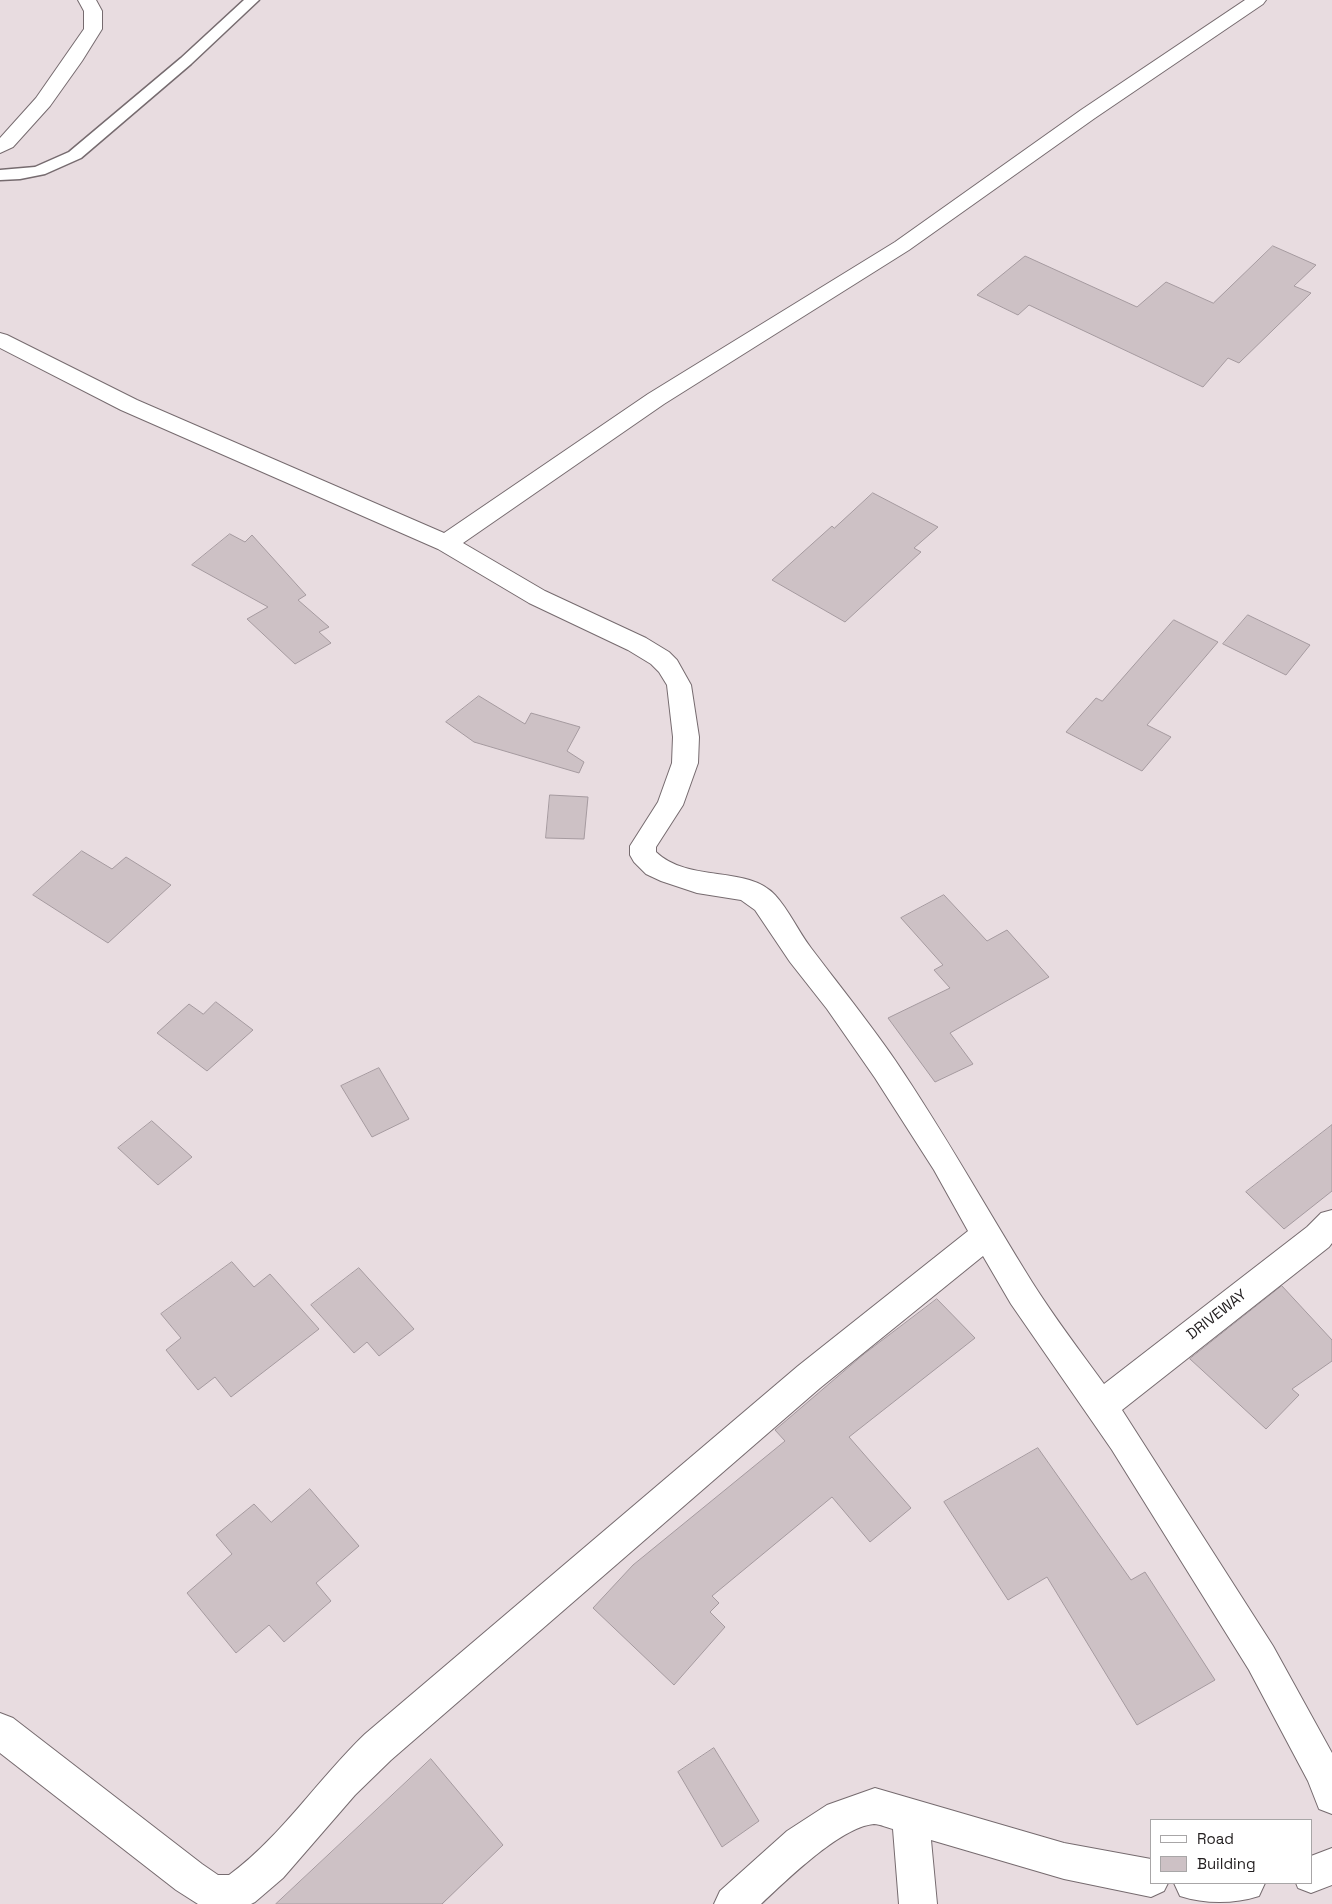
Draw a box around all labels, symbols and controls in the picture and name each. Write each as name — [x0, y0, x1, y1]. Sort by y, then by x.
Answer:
street label: DRIVEWAY — [1183, 1286, 1251, 1344]
legend — [1150, 1819, 1312, 1884]
text: Road — [1197, 1829, 1234, 1848]
text: Building — [1197, 1854, 1256, 1873]

